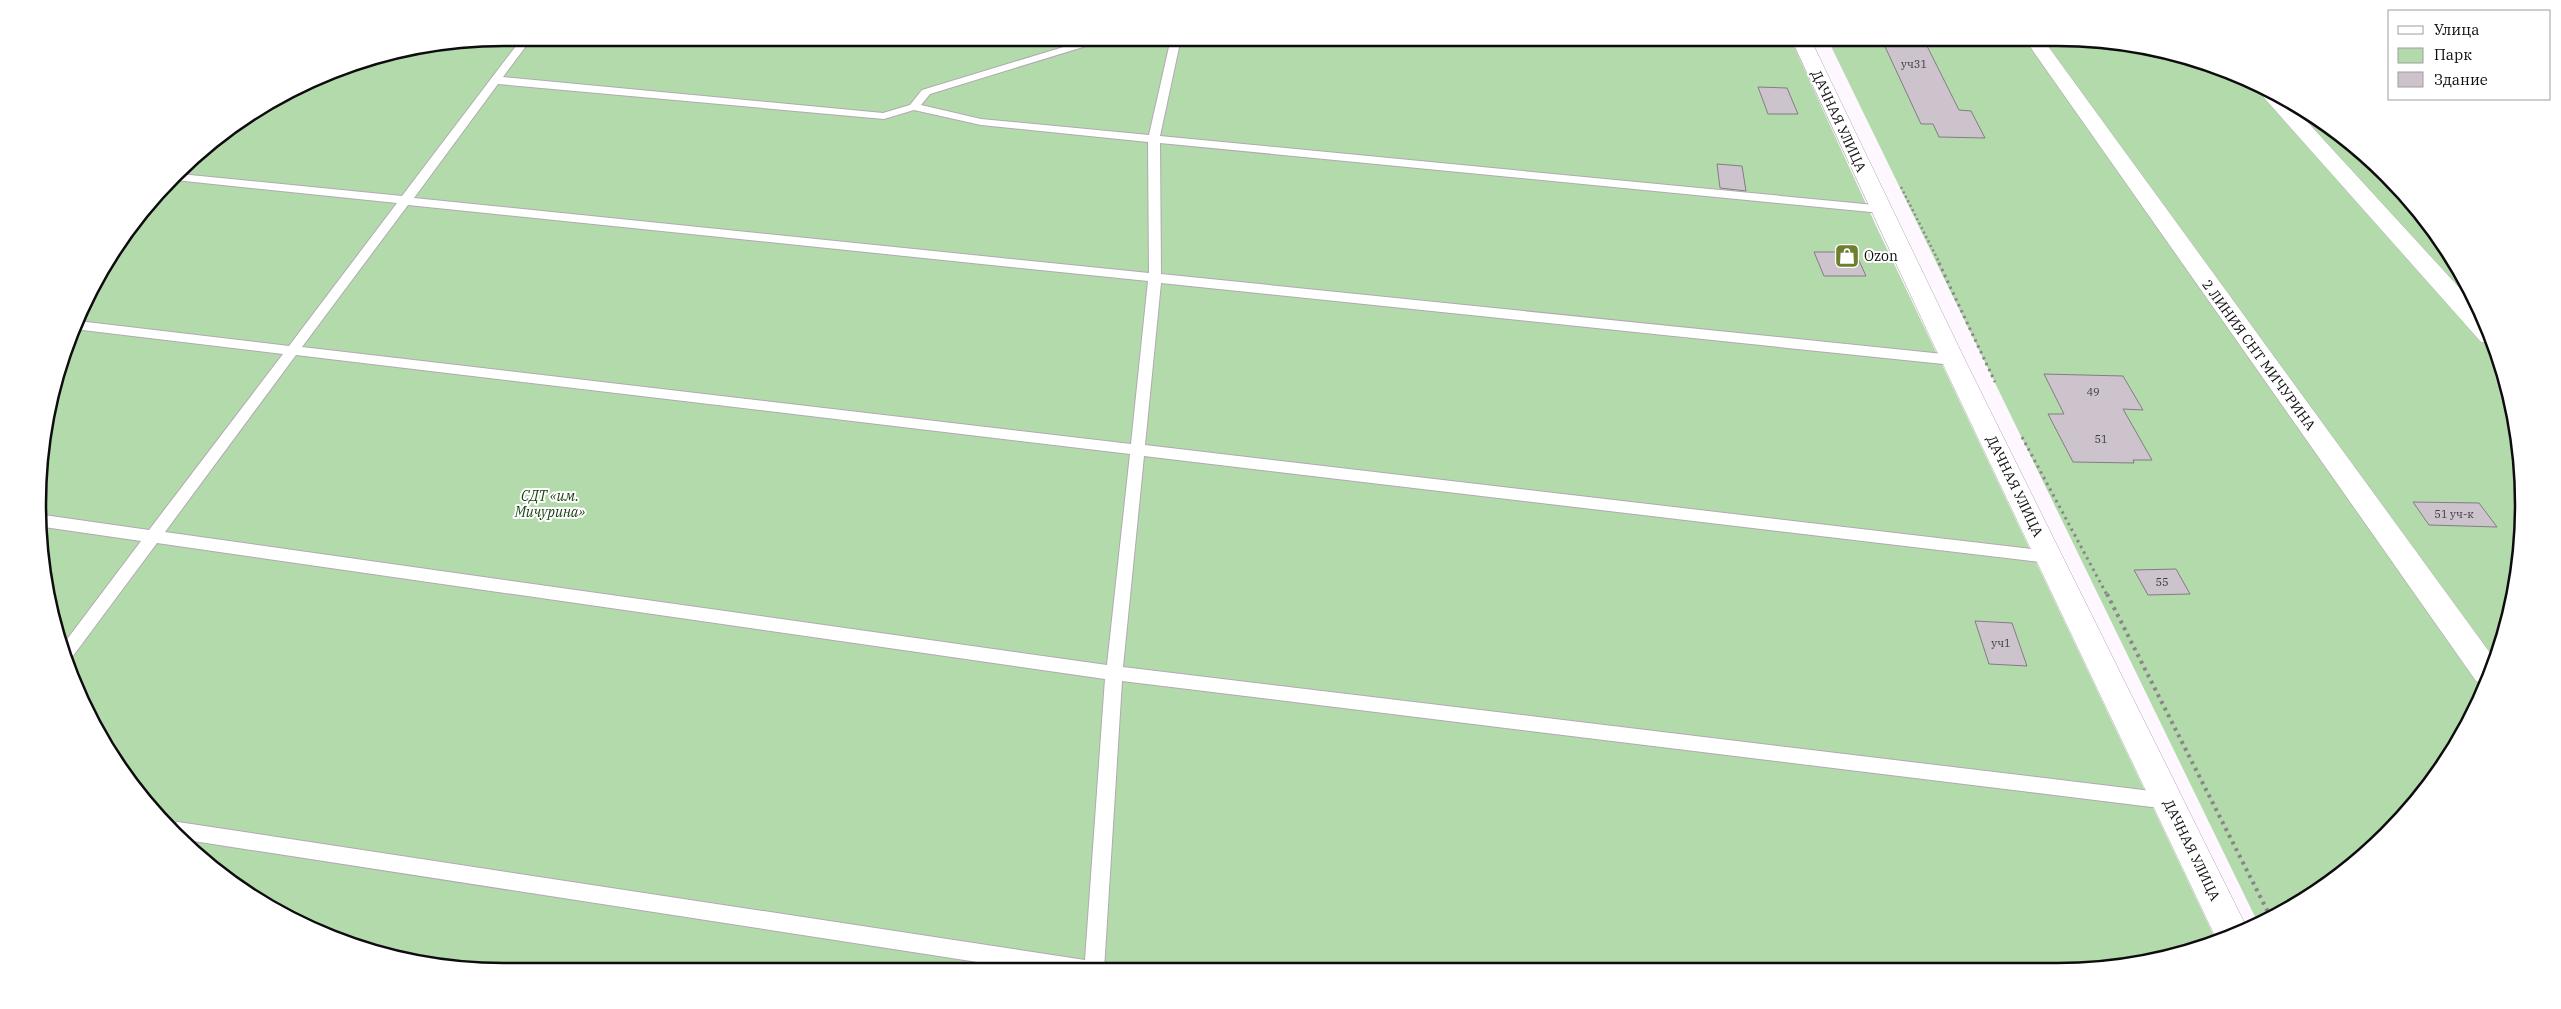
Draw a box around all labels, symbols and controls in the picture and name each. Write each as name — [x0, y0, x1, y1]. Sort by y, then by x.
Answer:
legend — [2388, 10, 2551, 100]
text: Улица — [2434, 20, 2479, 39]
text: Парк — [2434, 45, 2472, 64]
house number: уч31 — [1901, 57, 1927, 71]
street label: ДАЧНАЯ УЛИЦА — [1807, 67, 1871, 175]
text: Здание — [2434, 70, 2488, 89]
shop icon: Ozon — [1834, 243, 1860, 269]
place label: Ozon — [1864, 247, 1898, 265]
street label: 2 ЛИНИЯ СНТ МИЧУРИНА — [2198, 276, 2320, 434]
house number: 49 — [2086, 385, 2100, 399]
street label: ДАЧНАЯ УЛИЦА — [1983, 432, 2048, 540]
house number: 51 — [2094, 432, 2108, 446]
park label: СДТ «им. Мичурина» — [514, 487, 586, 521]
house number: 51 уч-к — [2434, 507, 2474, 521]
house number: 55 — [2155, 575, 2169, 589]
house number: уч1 — [1991, 636, 2011, 650]
street label: ДАЧНАЯ УЛИЦА — [2160, 796, 2225, 904]

